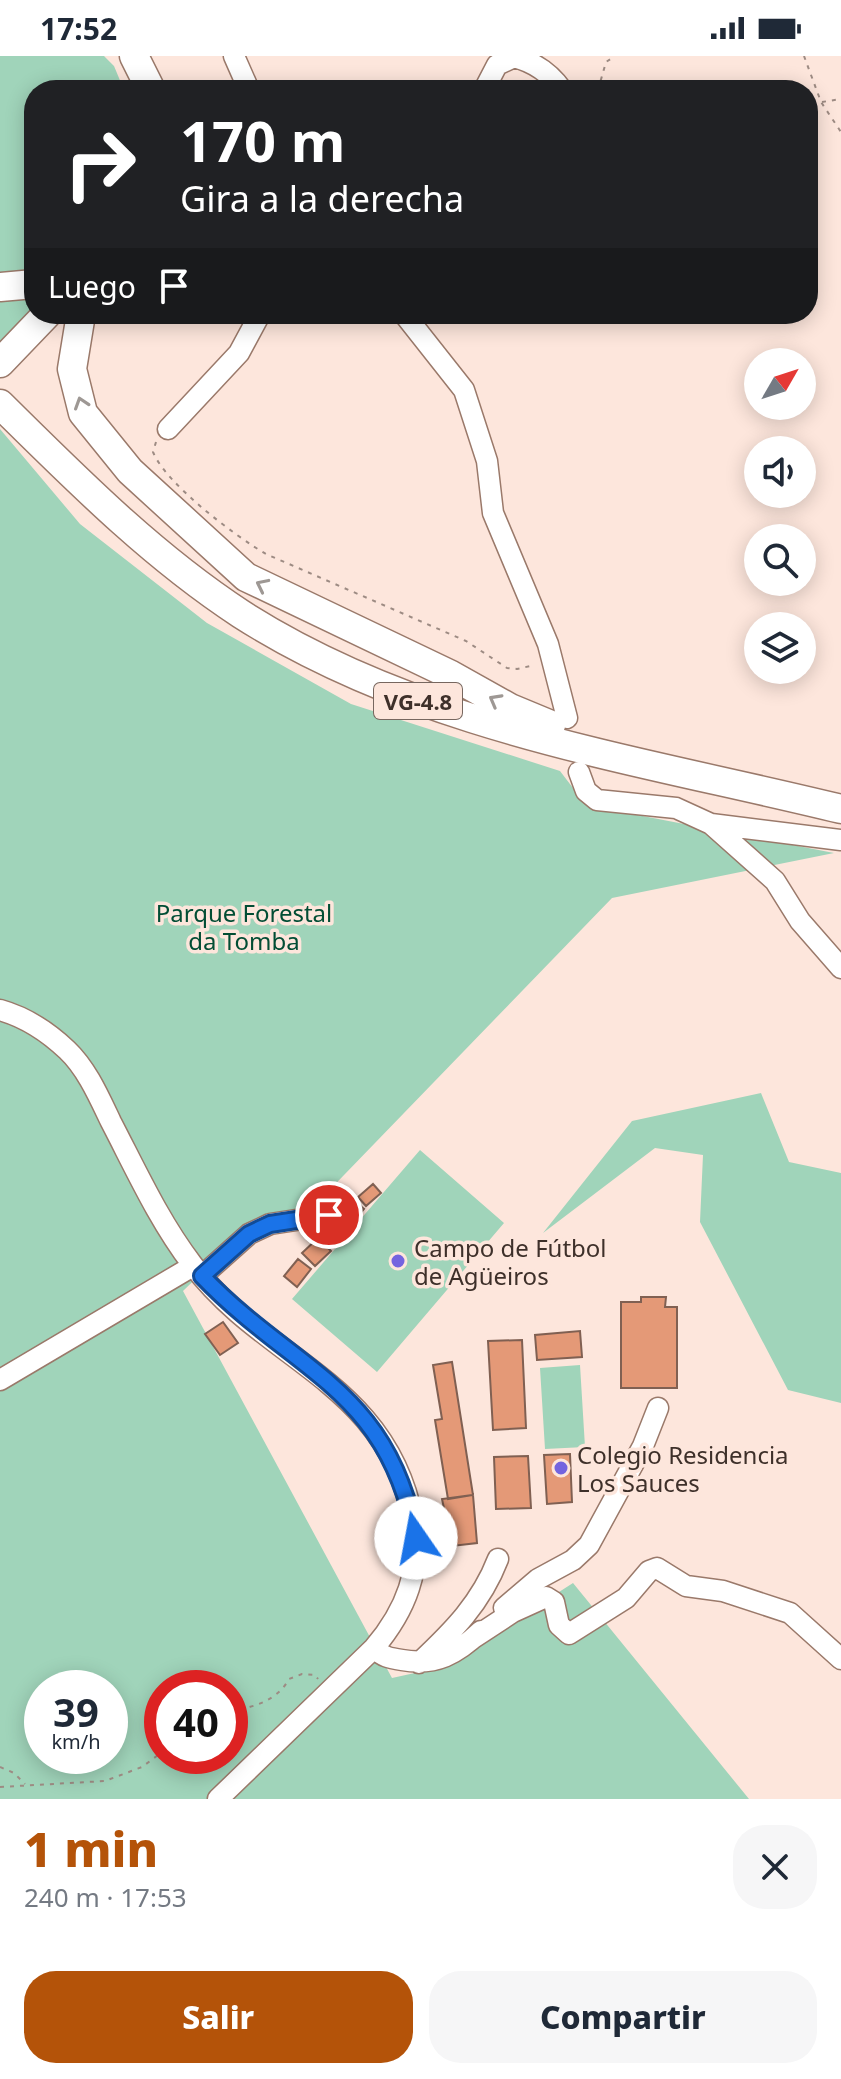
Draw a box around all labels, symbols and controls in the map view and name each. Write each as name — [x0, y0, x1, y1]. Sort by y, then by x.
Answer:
text: 17:52 — [40, 8, 117, 49]
text: 170 m — [180, 102, 345, 178]
icon: right — [48, 112, 152, 216]
text: Gira a la derecha — [180, 174, 464, 223]
icon: arrive — [152, 264, 196, 308]
text: Luego — [48, 266, 136, 307]
north arrow — [744, 348, 816, 420]
map controls — [744, 348, 816, 684]
one-way arrow — [74, 397, 90, 410]
button: sound — [744, 436, 816, 508]
button: search — [744, 524, 816, 596]
one-way arrow — [256, 579, 271, 595]
button: layers — [744, 612, 816, 684]
road number: VG-4.8 — [374, 683, 462, 719]
one-way arrow — [489, 694, 504, 710]
park label: Parque Forestal da Tomba — [156, 896, 332, 957]
pin — [295, 1181, 363, 1249]
icon: arrive — [307, 1193, 351, 1237]
place label: Campo de Fútbol de Agüeiros — [414, 1231, 607, 1292]
marker: Campo de Fútbol de Agüeiros — [389, 1252, 407, 1270]
place label: Colegio Residencia Los Sauces — [577, 1438, 789, 1499]
marker: Colegio Residencia Los Sauces — [552, 1459, 570, 1477]
position arrow — [374, 1496, 458, 1580]
speed limit sign: 40 — [144, 1670, 248, 1774]
text: 39 — [53, 1684, 99, 1739]
text: km/h — [51, 1728, 101, 1755]
text: 1 min — [24, 1816, 158, 1881]
button: close — [733, 1825, 817, 1909]
text: 240 m · 17:53 — [24, 1879, 187, 1915]
button: Salir — [24, 1971, 413, 2063]
button: Compartir — [429, 1971, 817, 2063]

